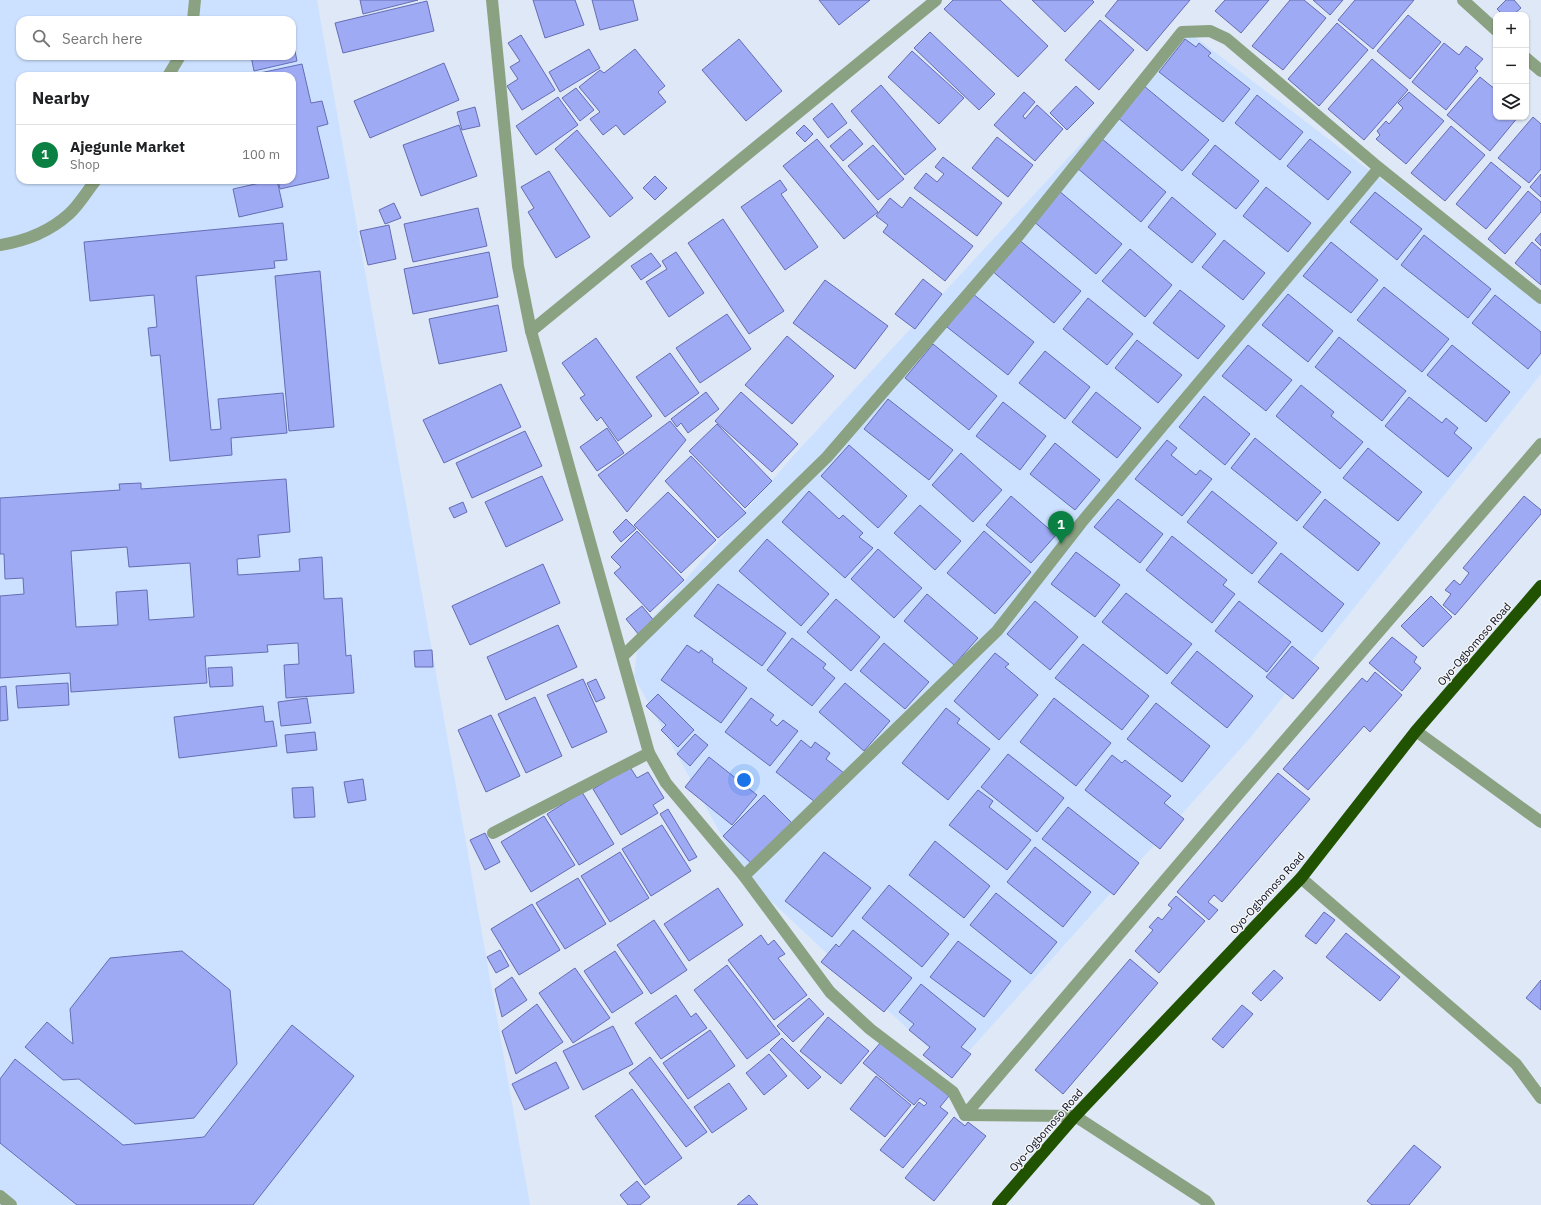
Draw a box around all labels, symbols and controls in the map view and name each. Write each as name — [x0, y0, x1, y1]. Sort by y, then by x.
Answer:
map controls — [1493, 12, 1529, 120]
button: + — [1493, 12, 1529, 48]
search box — [16, 16, 296, 60]
icon: search — [30, 27, 52, 49]
text: Search here — [62, 29, 142, 48]
button: − — [1493, 48, 1529, 84]
button: layers — [1493, 84, 1529, 120]
text: Nearby — [32, 87, 90, 109]
text: Ajegunle Market — [70, 137, 185, 156]
text: 1 — [41, 146, 49, 163]
text: 100 m — [242, 146, 280, 163]
text: Shop — [70, 156, 100, 173]
pin: 1 — [1048, 511, 1074, 544]
street label: Oyo-Ogbomoso Road — [1434, 600, 1514, 688]
your location — [734, 770, 754, 790]
street label: Oyo-Ogbomoso Road — [1227, 849, 1307, 937]
street label: Oyo-Ogbomoso Road — [1006, 1086, 1086, 1174]

